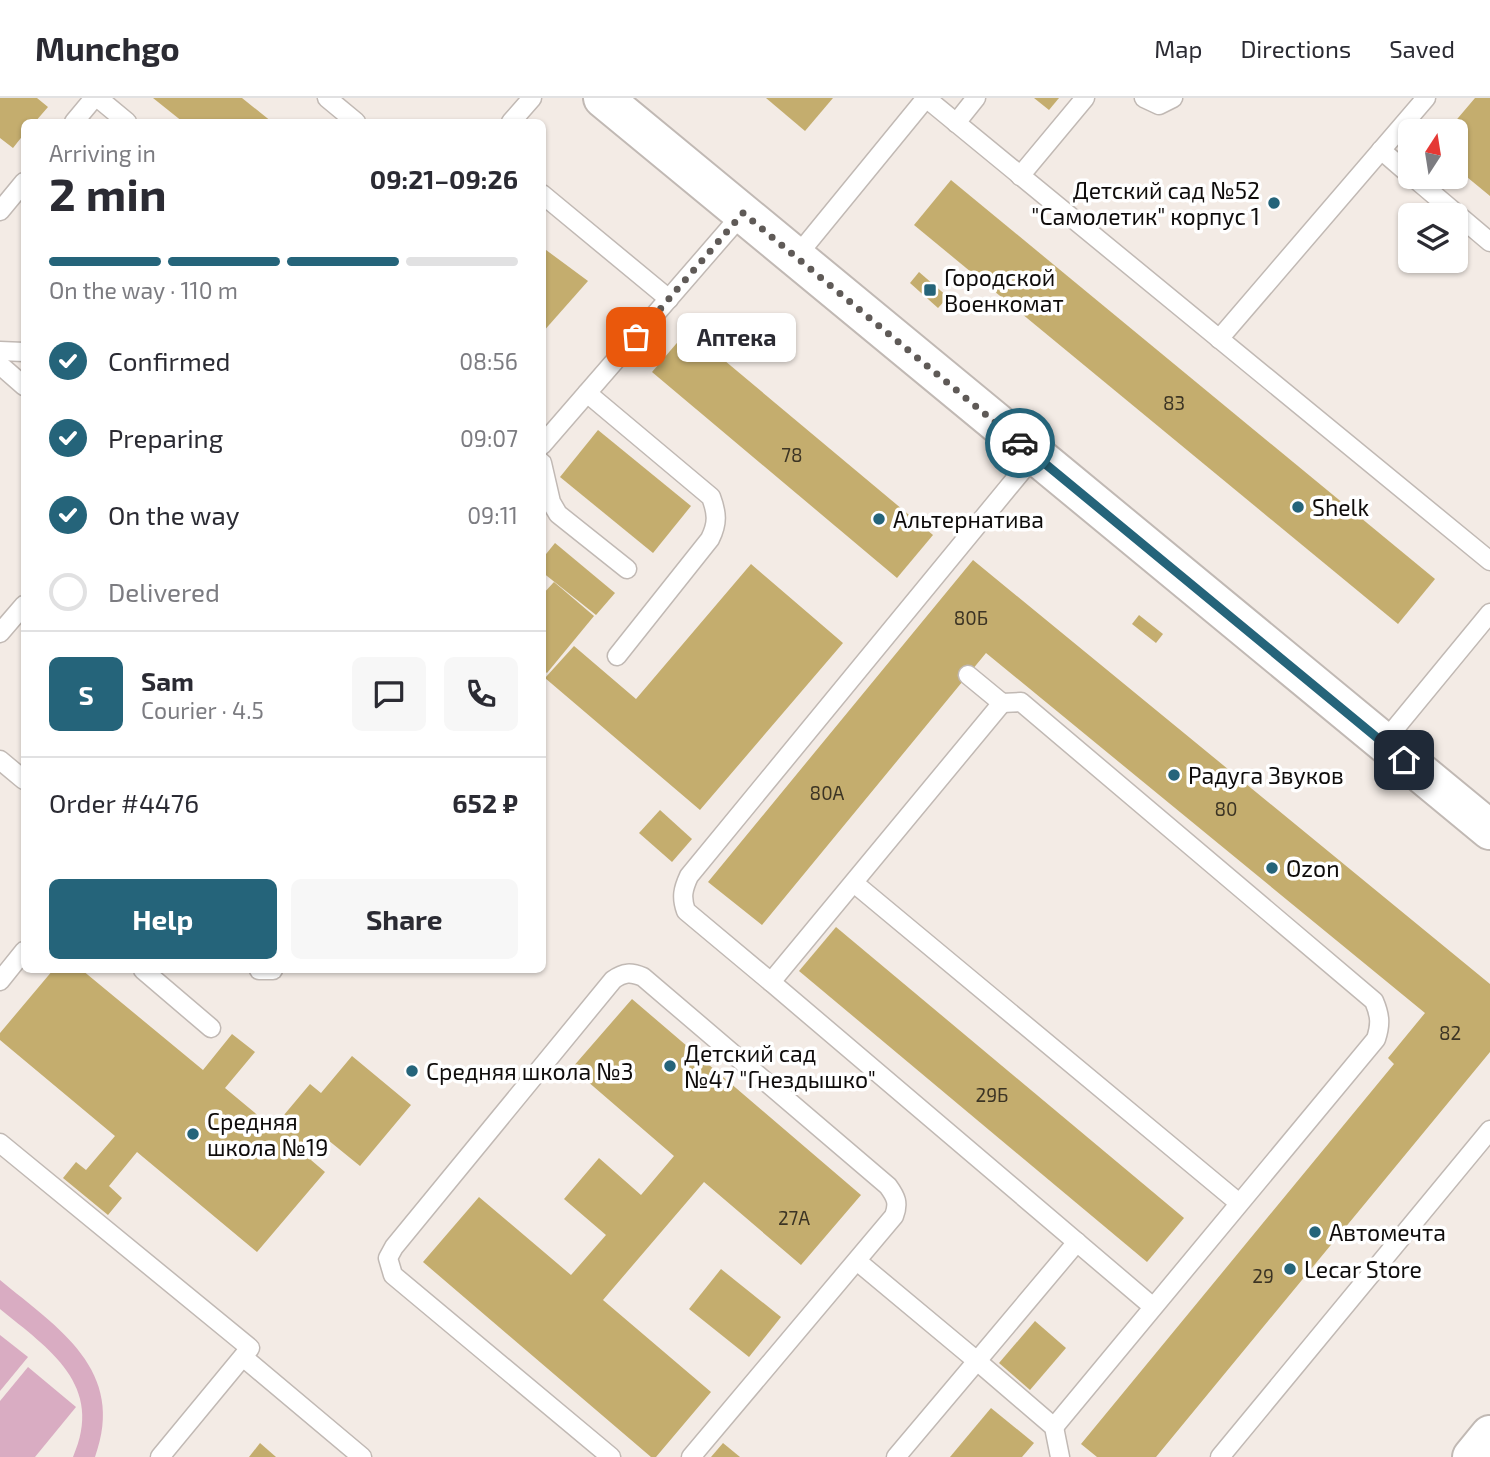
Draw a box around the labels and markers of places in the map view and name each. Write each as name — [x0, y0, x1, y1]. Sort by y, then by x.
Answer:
place label: Детский сад №52 "Самолетик" корпус 1 — [1031, 176, 1260, 231]
marker: Детский сад №52 "Самолетик" корпус 1 — [1266, 195, 1282, 211]
place label: Городской Военкомат — [944, 263, 1064, 317]
marker: Городской Военкомат — [922, 282, 938, 298]
pin — [606, 307, 666, 367]
callout: Аптека — [678, 313, 797, 362]
place label: Shelk — [1312, 493, 1369, 521]
marker: Shelk — [1290, 499, 1306, 515]
place label: Альтернатива — [893, 505, 1044, 533]
marker: Альтернатива — [871, 511, 887, 527]
pin — [1374, 730, 1434, 790]
place label: Радуга Звуков — [1188, 761, 1344, 790]
marker: Радуга Звуков — [1166, 767, 1182, 783]
place label: Ozon — [1286, 854, 1340, 882]
marker: Ozon — [1264, 860, 1280, 876]
place label: Детский сад №47 "Гнездышко" — [684, 1039, 876, 1093]
place label: Средняя школа №3 — [426, 1057, 634, 1085]
marker: Детский сад №47 "Гнездышко" — [662, 1058, 678, 1074]
marker: Средняя школа №3 — [404, 1063, 420, 1079]
place label: Средняя школа №19 — [207, 1107, 328, 1161]
marker: Средняя школа №19 — [185, 1126, 201, 1142]
place label: Автомечта — [1329, 1218, 1446, 1246]
marker: Автомечта — [1307, 1224, 1323, 1240]
place label: Lecar Store — [1304, 1255, 1422, 1283]
marker: Lecar Store — [1282, 1261, 1298, 1277]

